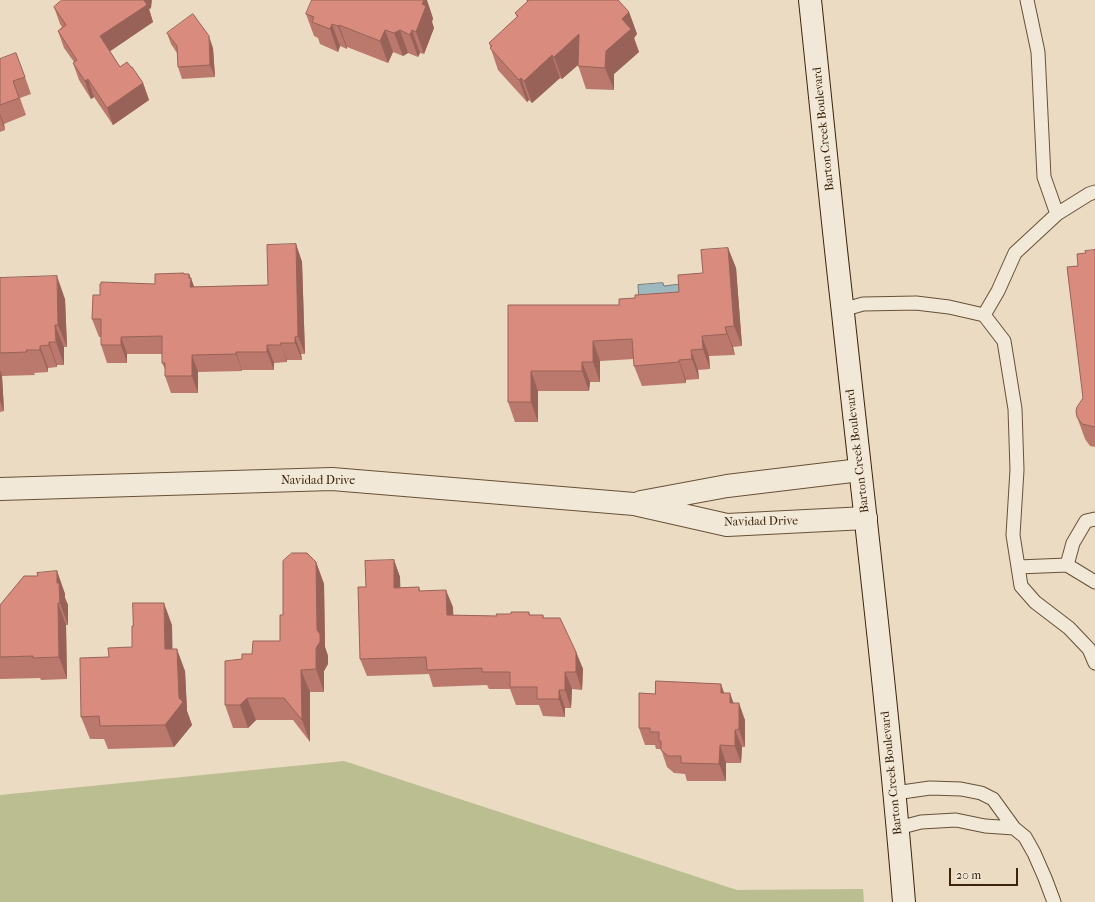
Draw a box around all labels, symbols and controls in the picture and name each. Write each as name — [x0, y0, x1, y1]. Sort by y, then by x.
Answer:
street label: Barton Creek Boulevard — [810, 66, 838, 192]
street label: Barton Creek Boulevard — [843, 388, 873, 514]
street label: Navidad Drive — [281, 474, 355, 488]
street label: Navidad Drive — [724, 514, 798, 530]
street label: Barton Creek Boulevard — [878, 710, 906, 836]
scale bar — [951, 860, 1020, 886]
text: 20 m — [956, 868, 981, 882]

